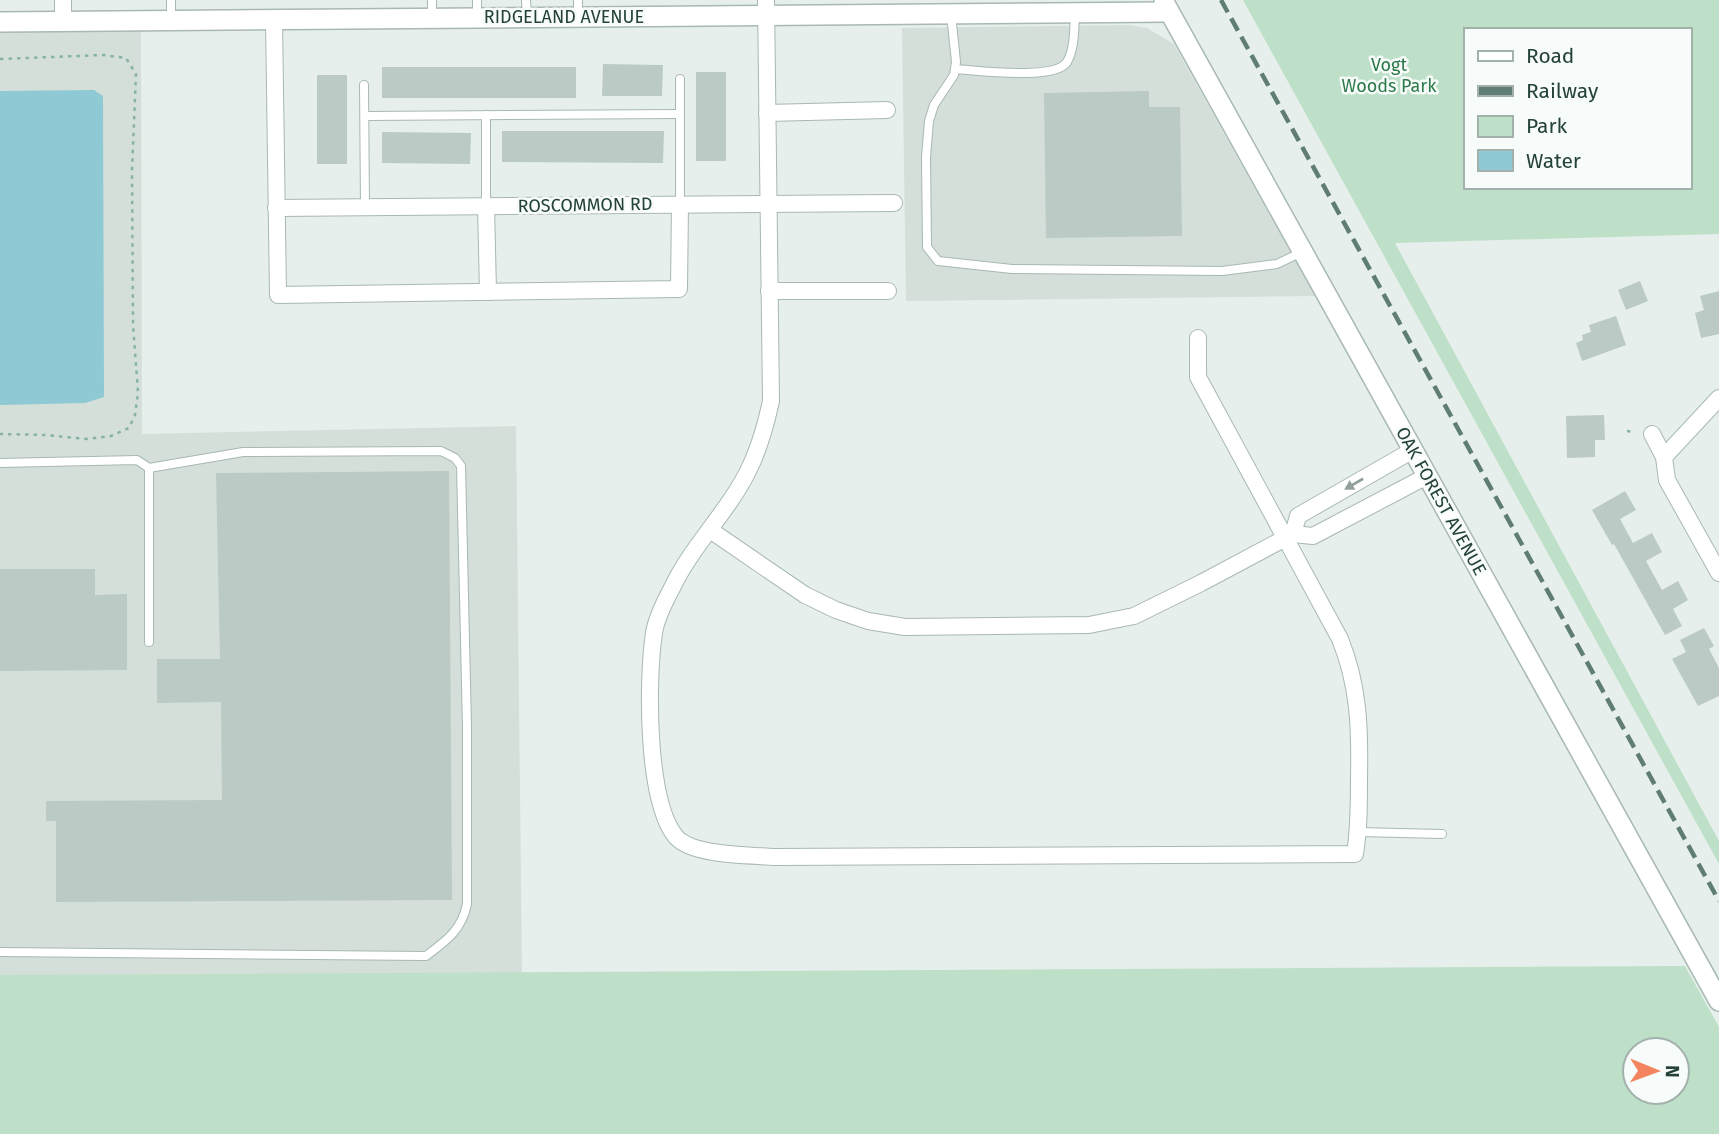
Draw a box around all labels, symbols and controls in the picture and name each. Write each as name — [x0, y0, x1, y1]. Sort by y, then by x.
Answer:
street label: RIDGELAND AVENUE — [484, 6, 644, 28]
legend — [1464, 28, 1691, 189]
text: Road — [1526, 43, 1574, 69]
park label: Vogt Woods Park — [1341, 54, 1437, 97]
text: Railway — [1526, 78, 1599, 104]
text: Park — [1526, 113, 1568, 139]
text: Water — [1526, 148, 1581, 174]
street label: ROSCOMMON RD — [517, 193, 653, 217]
street label: OAK FOREST AVENUE — [1391, 423, 1491, 579]
one-way arrow — [1344, 478, 1363, 490]
north arrow — [1621, 1036, 1691, 1106]
text: N — [1661, 1065, 1684, 1078]

